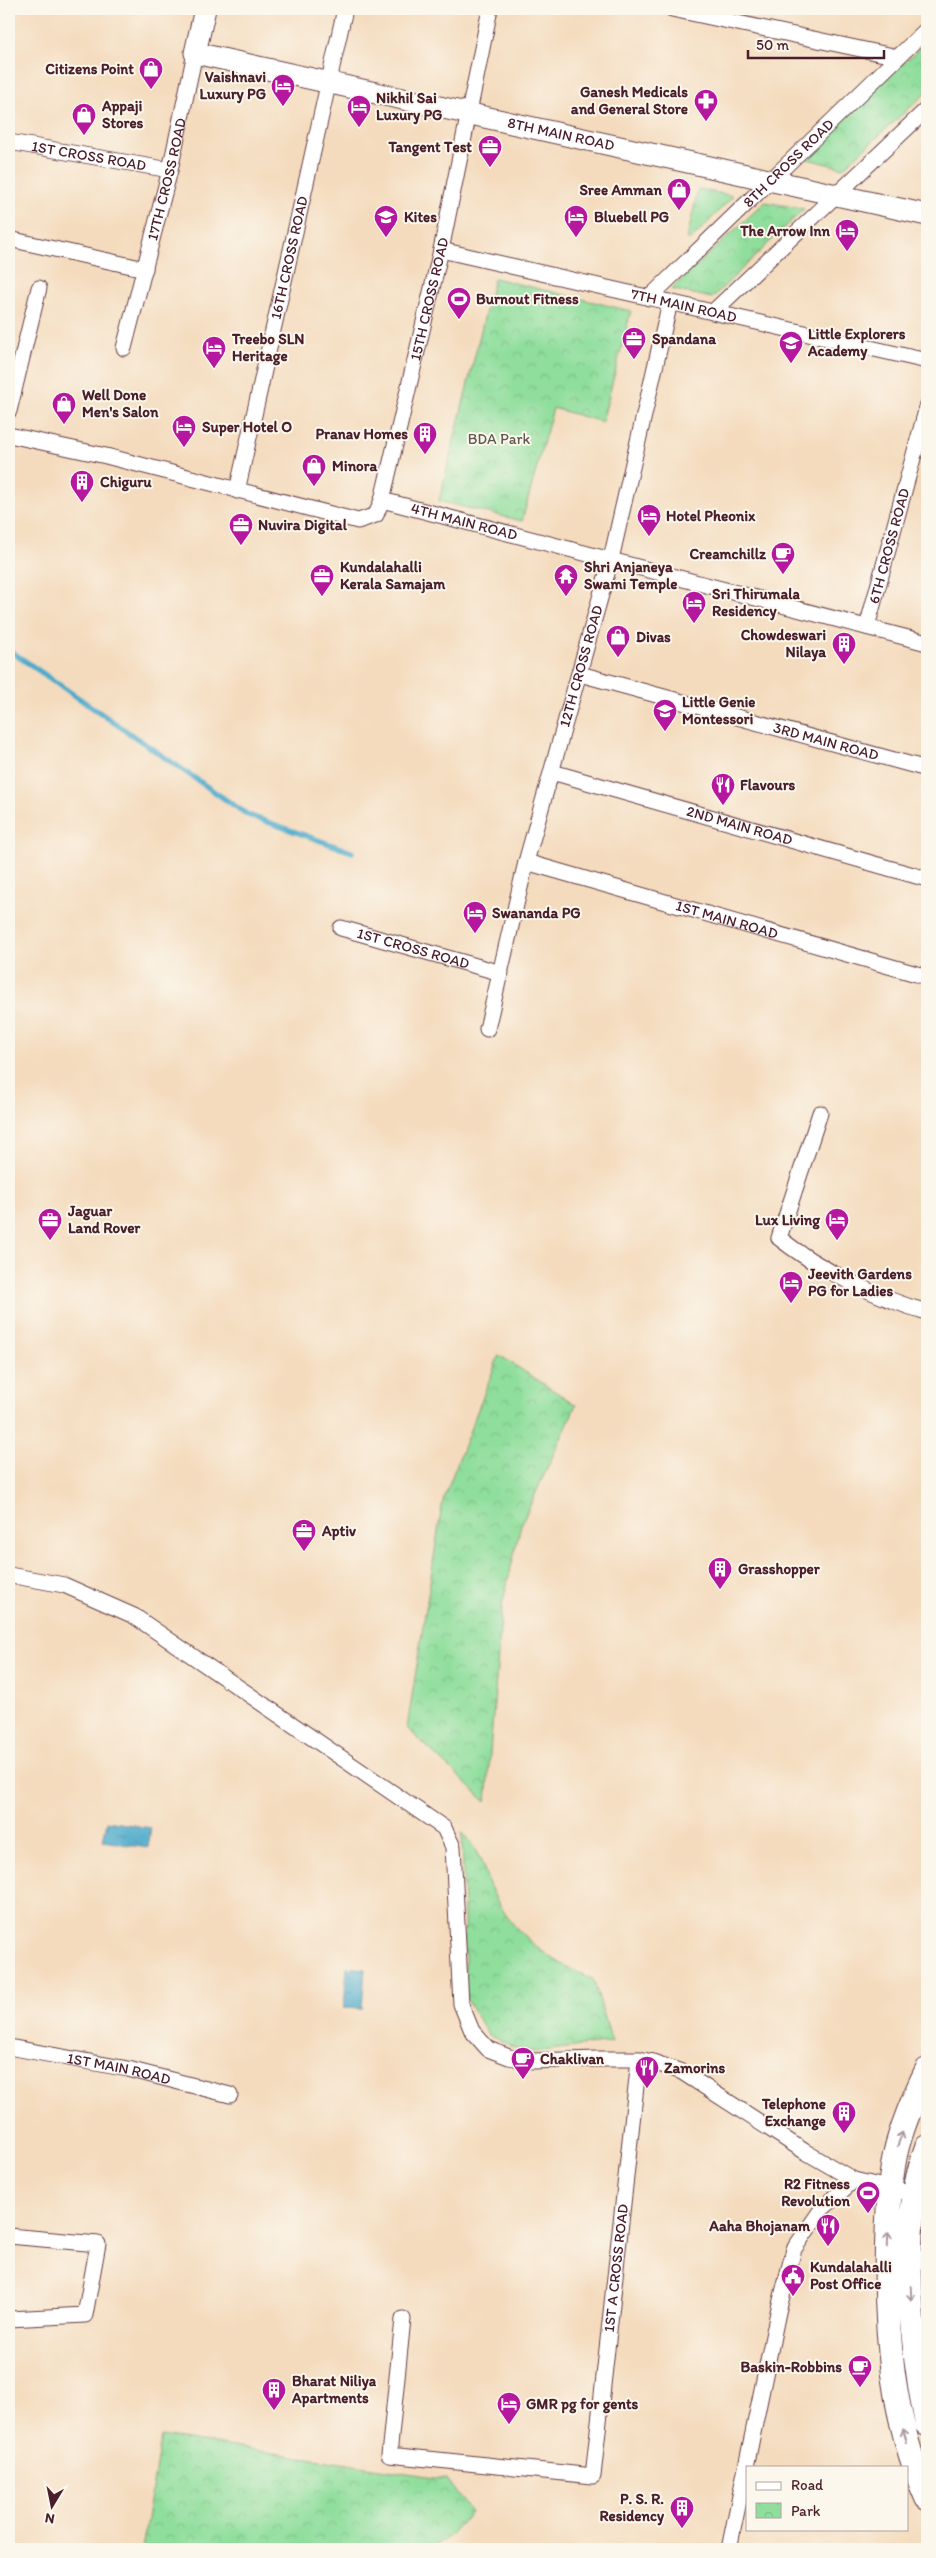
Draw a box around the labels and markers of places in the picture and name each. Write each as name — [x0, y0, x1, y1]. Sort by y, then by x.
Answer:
shop icon: Citizens Point — [138, 56, 164, 90]
place label: Citizens Point — [45, 60, 134, 78]
place label: Vaishnavi Luxury PG — [200, 68, 266, 104]
hotel icon: Vaishnavi Luxury PG — [270, 73, 296, 107]
place label: Ganesh Medicals and General Store — [571, 83, 688, 118]
pharmacy icon: Ganesh Medicals and General Store — [693, 88, 719, 122]
place label: Nikhil Sai Luxury PG — [376, 89, 442, 125]
hotel icon: Nikhil Sai Luxury PG — [346, 94, 372, 128]
place label: Appaji Stores — [101, 97, 144, 132]
shop icon: Appaji Stores — [71, 102, 97, 136]
office icon: Tangent Test — [477, 134, 503, 168]
place label: Tangent Test — [388, 138, 472, 157]
shop icon: Sree Amman — [666, 177, 692, 211]
place label: Sree Amman — [579, 181, 663, 199]
school or university icon: Kites — [373, 204, 399, 238]
hotel icon: Bluebell PG — [563, 204, 589, 238]
place label: Kites — [404, 208, 437, 226]
place label: Bluebell PG — [594, 208, 669, 226]
hotel icon: The Arrow Inn — [834, 218, 860, 252]
place label: The Arrow Inn — [739, 222, 830, 240]
sports icon: Burnout Fitness — [446, 286, 472, 320]
place label: Burnout Fitness — [476, 290, 579, 308]
place label: Little Explorers Academy — [807, 325, 906, 361]
office icon: Spandana — [621, 326, 647, 360]
place label: Treebo SLN Heritage — [231, 330, 305, 366]
place label: Spandana — [652, 330, 716, 349]
school or university icon: Little Explorers Academy — [778, 330, 804, 364]
hotel icon: Treebo SLN Heritage — [201, 335, 227, 369]
place label: Well Done Men's Salon — [82, 386, 159, 421]
shop icon: Well Done Men's Salon — [51, 391, 77, 425]
hotel icon: Super Hotel O — [171, 414, 197, 448]
place label: Super Hotel O — [202, 418, 292, 437]
building icon: Pranav Homes — [412, 421, 438, 455]
place label: Pranav Homes — [316, 425, 408, 443]
shop icon: Minora — [301, 453, 327, 487]
place label: Minora — [332, 457, 377, 475]
building icon: Chiguru — [69, 469, 95, 503]
place label: Chiguru — [100, 473, 152, 492]
hotel icon: Hotel Pheonix — [636, 503, 662, 537]
place label: Hotel Pheonix — [666, 507, 756, 525]
office icon: Nuvira Digital — [228, 512, 254, 546]
place label: Nuvira Digital — [258, 516, 348, 535]
cafe icon: Creamchillz — [770, 541, 796, 575]
place label: Creamchillz — [690, 545, 767, 563]
place label: Kundalahalli Kerala Samajam — [340, 558, 446, 594]
place label: Shri Anjaneya Swami Temple — [584, 558, 677, 594]
office icon: Kundalahalli Kerala Samajam — [309, 563, 335, 597]
temple icon: Shri Anjaneya Swami Temple — [553, 563, 579, 597]
place label: Sri Thirumala Residency — [712, 585, 800, 621]
hotel icon: Sri Thirumala Residency — [681, 590, 707, 624]
shop icon: Divas — [605, 624, 631, 658]
place label: Chowdeswari Nilaya — [741, 626, 826, 662]
place label: Divas — [636, 628, 671, 646]
building icon: Chowdeswari Nilaya — [831, 631, 857, 665]
place label: Little Genie Montessori — [682, 693, 755, 728]
school or university icon: Little Genie Montessori — [652, 698, 678, 732]
restaurant icon: Flavours — [710, 772, 736, 806]
place label: Flavours — [740, 776, 796, 794]
hotel icon: Swananda PG — [462, 900, 488, 934]
place label: Swananda PG — [492, 904, 581, 922]
place label: Jaguar Land Rover — [67, 1202, 141, 1237]
office icon: Jaguar Land Rover — [37, 1207, 63, 1241]
hotel icon: Lux Living — [824, 1207, 850, 1241]
place label: Lux Living — [755, 1211, 820, 1230]
place label: Jeevith Gardens PG for Ladies — [807, 1265, 912, 1300]
hotel icon: Jeevith Gardens PG for Ladies — [778, 1270, 804, 1304]
office icon: Aptiv — [291, 1518, 317, 1552]
place label: Aptiv — [321, 1522, 356, 1541]
building icon: Grasshopper — [707, 1556, 733, 1590]
place label: Grasshopper — [738, 1560, 821, 1579]
cafe icon: Chaklivan — [510, 2046, 536, 2080]
place label: Chaklivan — [540, 2050, 605, 2068]
restaurant icon: Zamorins — [634, 2055, 660, 2089]
place label: Zamorins — [664, 2059, 726, 2077]
place label: Telephone Exchange — [761, 2095, 826, 2131]
building icon: Telephone Exchange — [831, 2100, 857, 2134]
place label: R2 Fitness Revolution — [781, 2175, 851, 2210]
sports icon: R2 Fitness Revolution — [855, 2180, 881, 2214]
restaurant icon: Aaha Bhojanam — [815, 2213, 841, 2247]
place label: Aaha Bhojanam — [708, 2217, 811, 2236]
place label: Kundalahalli Post Office — [810, 2258, 892, 2293]
public building icon: Kundalahalli Post Office — [780, 2263, 806, 2297]
cafe icon: Baskin-Robbins — [847, 2354, 873, 2388]
place label: Baskin-Robbins — [741, 2358, 842, 2376]
place label: Bharat Niliya Apartments — [291, 2372, 377, 2408]
building icon: Bharat Niliya Apartments — [261, 2377, 287, 2411]
hotel icon: GMR pg for gents — [496, 2391, 522, 2425]
place label: GMR pg for gents — [526, 2395, 639, 2414]
place label: P. S. R. Residency — [600, 2490, 665, 2526]
building icon: P. S. R. Residency — [669, 2495, 695, 2529]

